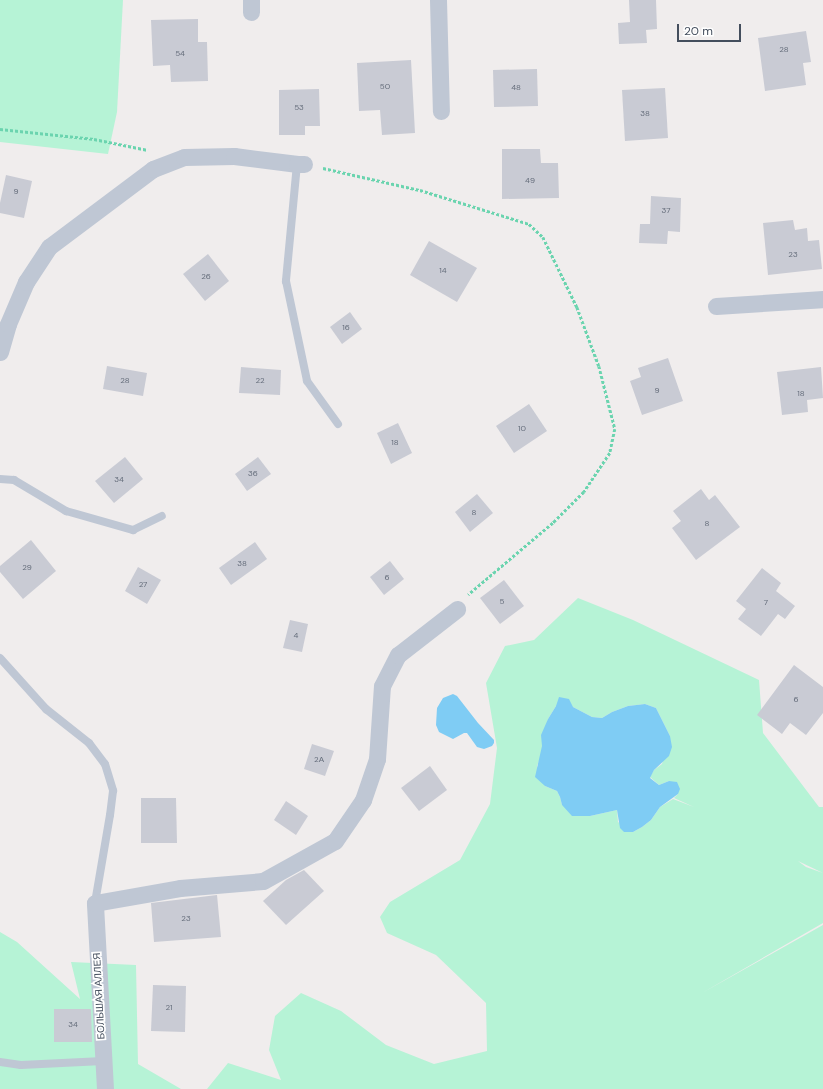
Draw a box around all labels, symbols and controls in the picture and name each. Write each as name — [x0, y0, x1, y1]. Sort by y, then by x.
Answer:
scale bar — [679, 16, 743, 42]
text: 20 m — [684, 23, 713, 39]
house number: 28 — [779, 45, 789, 55]
house number: 54 — [175, 49, 185, 59]
house number: 50 — [380, 82, 390, 92]
house number: 48 — [511, 83, 521, 93]
house number: 53 — [294, 103, 304, 113]
house number: 38 — [640, 109, 650, 119]
house number: 49 — [525, 176, 535, 186]
house number: 9 — [13, 187, 19, 197]
house number: 37 — [662, 206, 670, 216]
house number: 23 — [788, 250, 798, 260]
house number: 14 — [439, 266, 447, 276]
house number: 26 — [201, 272, 211, 282]
house number: 16 — [342, 323, 350, 333]
house number: 28 — [120, 376, 130, 386]
house number: 22 — [255, 376, 265, 386]
house number: 9 — [654, 386, 660, 396]
house number: 18 — [797, 389, 805, 399]
house number: 10 — [518, 424, 526, 434]
house number: 18 — [391, 438, 399, 448]
house number: 36 — [248, 469, 258, 479]
house number: 34 — [114, 475, 124, 485]
house number: 8 — [472, 508, 476, 518]
house number: 8 — [705, 519, 709, 529]
house number: 38 — [237, 559, 247, 569]
house number: 29 — [22, 563, 32, 573]
house number: 6 — [384, 573, 390, 583]
house number: 27 — [139, 580, 147, 590]
house number: 5 — [500, 597, 504, 607]
house number: 7 — [764, 598, 768, 608]
house number: 4 — [294, 631, 298, 641]
house number: 6 — [793, 695, 799, 705]
house number: 2А — [314, 755, 324, 765]
house number: 23 — [181, 914, 191, 924]
street label: БОЛЬШАЯ АЛЛЕЯ — [91, 952, 107, 1040]
house number: 21 — [165, 1003, 173, 1013]
house number: 34 — [68, 1020, 78, 1030]

